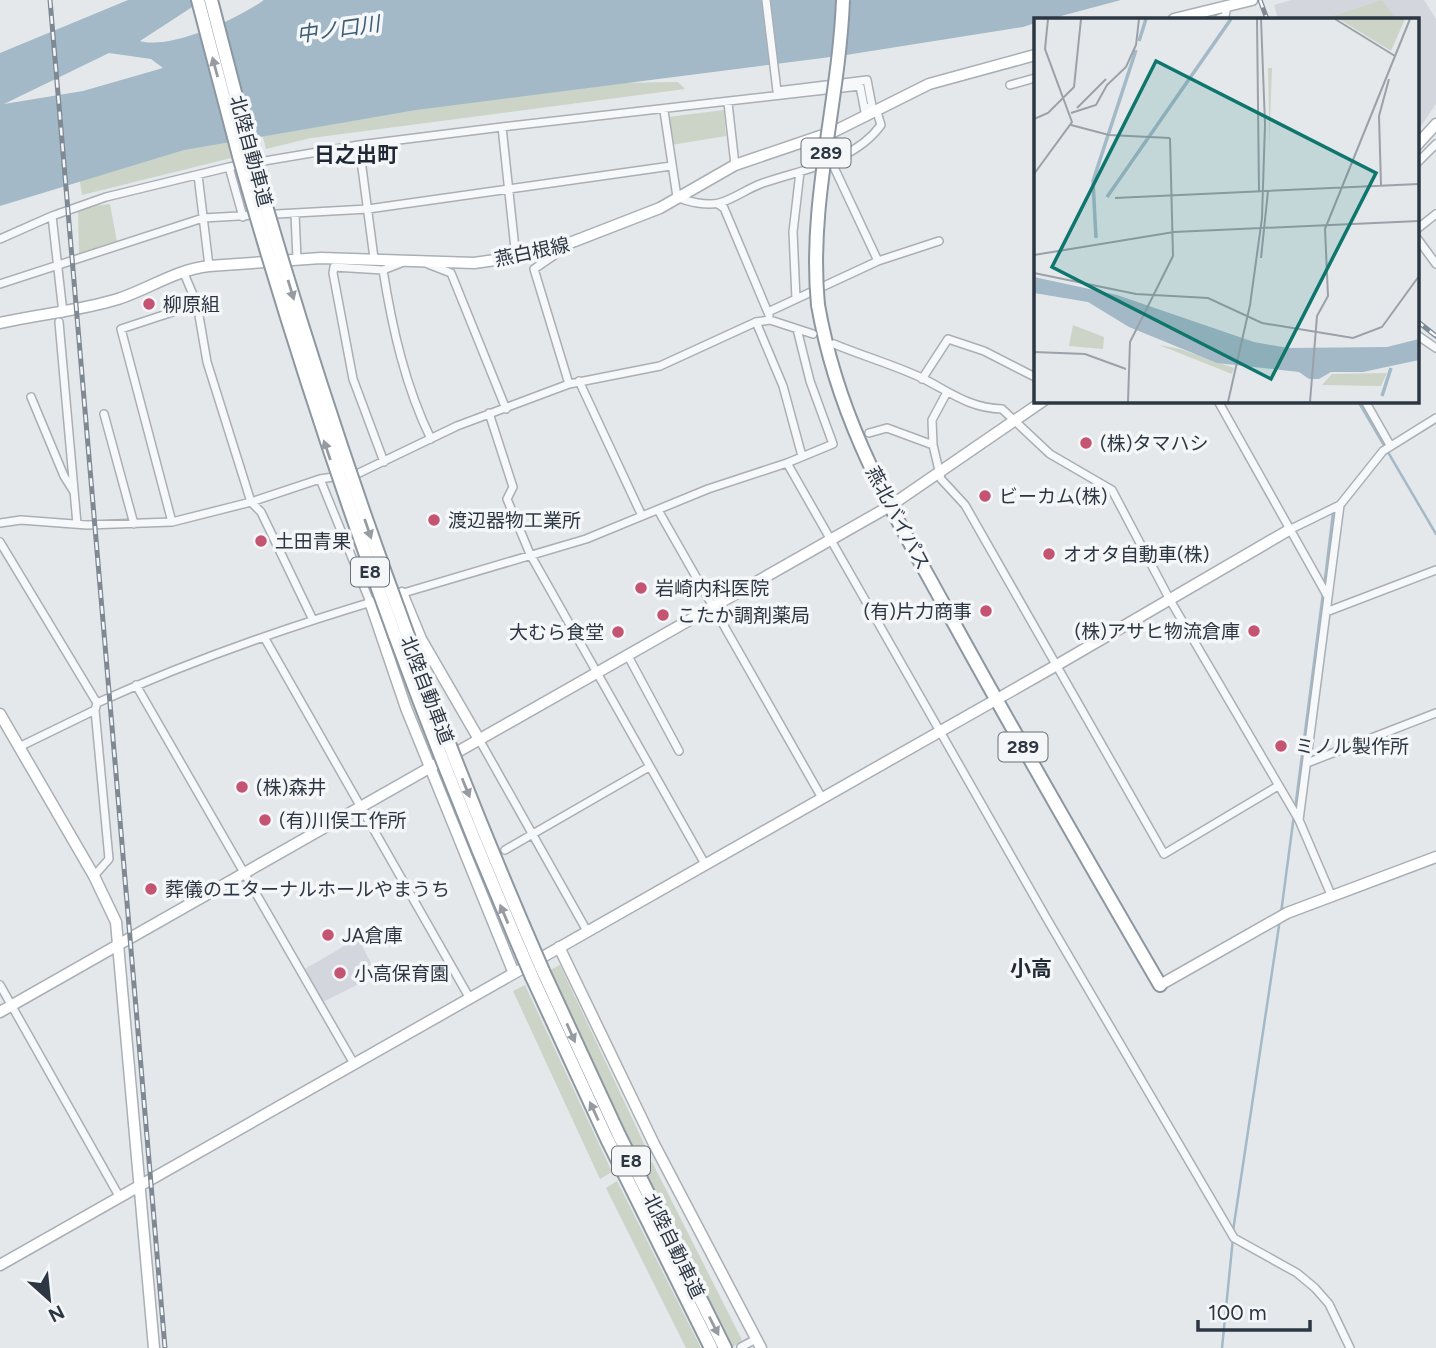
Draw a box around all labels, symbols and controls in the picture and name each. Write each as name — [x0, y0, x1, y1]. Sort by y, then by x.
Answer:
water label: 中ノ口川 — [295, 10, 383, 47]
inset map — [1034, 18, 1418, 402]
one-way arrow — [209, 56, 220, 78]
street label: 北陸自動車道 — [225, 93, 277, 209]
road number: 289 — [802, 138, 850, 168]
district label: 日之出町 — [314, 142, 398, 167]
street label: 燕白根線 — [492, 233, 572, 271]
one-way arrow — [286, 279, 296, 300]
place label: 柳原組 — [163, 293, 220, 316]
marker: 柳原組 — [141, 296, 157, 312]
place label: (株)タマハシ — [1100, 432, 1208, 455]
marker: (株)タマハシ — [1078, 435, 1094, 451]
one-way arrow — [321, 440, 332, 461]
street label: 燕北バイパス — [861, 462, 935, 574]
place label: ビーカム(株) — [999, 485, 1107, 508]
marker: ビーカム(株) — [977, 488, 993, 504]
place label: 渡辺器物工業所 — [448, 509, 581, 532]
marker: 渡辺器物工業所 — [426, 512, 442, 528]
one-way arrow — [363, 519, 374, 540]
place label: 土田青果 — [275, 530, 351, 553]
marker: 土田青果 — [253, 533, 269, 549]
place label: オオタ自動車(株) — [1063, 543, 1209, 566]
marker: オオタ自動車(株) — [1041, 546, 1057, 562]
road number: E8 — [351, 558, 389, 586]
place label: 岩崎内科医院 — [655, 577, 769, 600]
marker: 岩崎内科医院 — [633, 580, 649, 596]
place label: (有)片力商事 — [864, 600, 972, 623]
marker: (有)片力商事 — [978, 603, 994, 619]
place label: こたか調剤薬局 — [677, 604, 810, 627]
marker: こたか調剤薬局 — [655, 607, 671, 623]
place label: (株)アサヒ物流倉庫 — [1075, 620, 1240, 643]
place label: 大むら食堂 — [509, 621, 604, 644]
marker: (株)アサヒ物流倉庫 — [1246, 623, 1262, 639]
marker: 大むら食堂 — [610, 624, 626, 640]
street label: 北陸自動車道 — [396, 633, 458, 747]
road number: 289 — [998, 732, 1048, 762]
place label: ミノル製作所 — [1295, 735, 1409, 758]
marker: ミノル製作所 — [1273, 738, 1289, 754]
place label: (株)森井 — [256, 776, 326, 799]
one-way arrow — [460, 778, 471, 799]
marker: (株)森井 — [234, 779, 250, 795]
place label: (有)川俣工作所 — [279, 809, 406, 832]
marker: (有)川俣工作所 — [257, 812, 273, 828]
place label: 葬儀のエターナルホールやまうち — [165, 878, 450, 901]
marker: 葬儀のエターナルホールやまうち — [143, 881, 159, 897]
one-way arrow — [499, 904, 510, 925]
place label: JA倉庫 — [342, 924, 403, 947]
marker: JA倉庫 — [320, 927, 336, 943]
district label: 小高 — [1010, 956, 1052, 981]
place label: 小高保育園 — [354, 962, 449, 985]
marker: 小高保育園 — [332, 965, 348, 981]
one-way arrow — [565, 1023, 577, 1043]
one-way arrow — [588, 1101, 599, 1121]
road number: E8 — [612, 1146, 650, 1176]
street label: 北陸自動車道 — [639, 1190, 709, 1302]
north arrow — [14, 1264, 84, 1334]
scale bar — [1198, 1288, 1310, 1332]
text: N — [45, 1300, 68, 1327]
text: 100 m — [1208, 1300, 1267, 1325]
one-way arrow — [708, 1316, 719, 1336]

